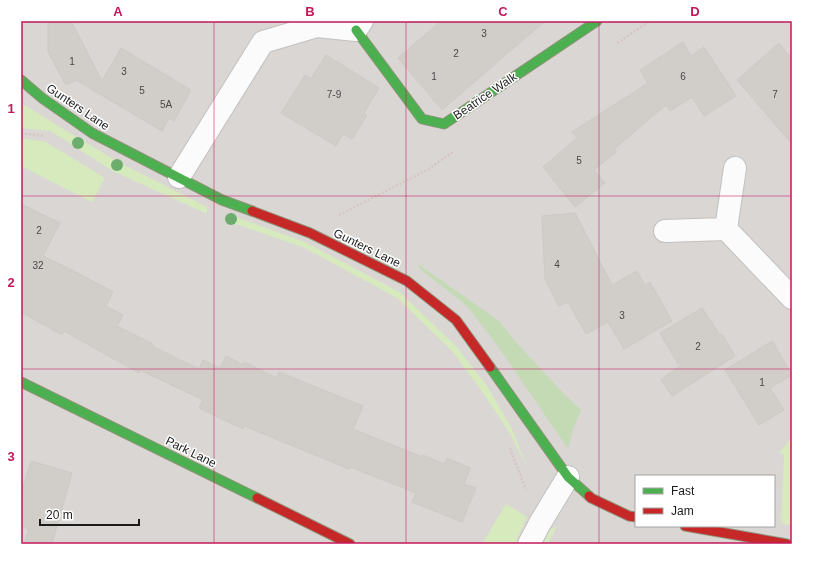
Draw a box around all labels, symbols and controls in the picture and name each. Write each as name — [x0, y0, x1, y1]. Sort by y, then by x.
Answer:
text: A — [113, 4, 123, 19]
text: B — [305, 4, 315, 19]
text: C — [498, 4, 508, 19]
text: D — [690, 4, 700, 19]
house number: 3 — [481, 28, 487, 39]
house number: 2 — [453, 48, 459, 59]
house number: 1 — [69, 56, 75, 67]
house number: 3 — [121, 66, 127, 77]
street label: Beatrice Walk — [451, 69, 520, 122]
house number: 1 — [431, 71, 437, 82]
house number: 6 — [680, 71, 686, 82]
street label: Gunters Lane — [44, 81, 112, 133]
house number: 5 — [139, 85, 145, 96]
house number: 7-9 — [327, 89, 342, 100]
house number: 7 — [772, 89, 778, 100]
house number: 5A — [160, 99, 172, 110]
text: 1 — [7, 101, 15, 116]
house number: 5 — [576, 155, 582, 166]
house number: 2 — [36, 225, 42, 236]
street label: Gunters Lane — [331, 226, 403, 270]
house number: 4 — [554, 259, 560, 270]
house number: 32 — [32, 260, 44, 271]
text: 2 — [7, 275, 15, 290]
house number: 3 — [619, 310, 625, 321]
house number: 2 — [695, 341, 701, 352]
house number: 1 — [759, 377, 765, 388]
street label: Park Lane — [163, 434, 219, 470]
text: 3 — [7, 449, 15, 464]
legend — [635, 475, 775, 527]
text: Fast — [671, 484, 695, 498]
scale bar — [40, 501, 139, 527]
text: Jam — [671, 504, 694, 518]
text: 20 m — [46, 508, 73, 522]

